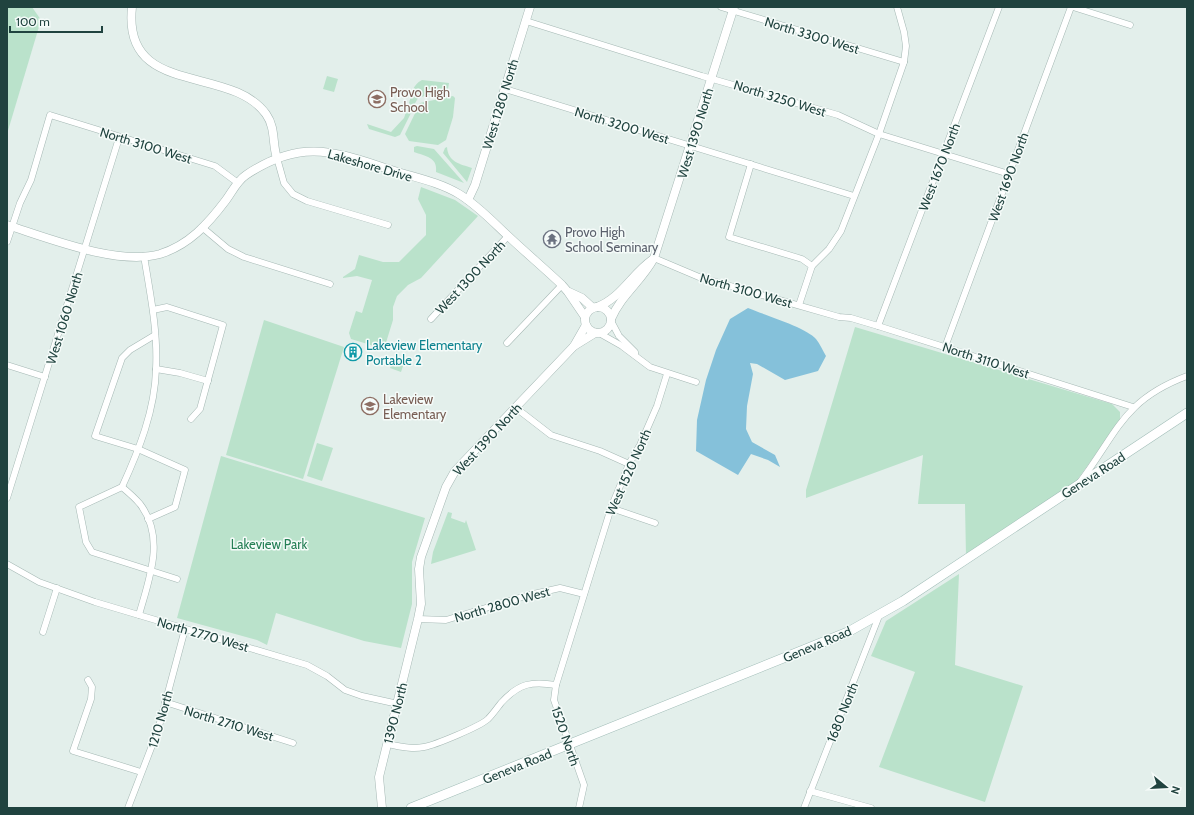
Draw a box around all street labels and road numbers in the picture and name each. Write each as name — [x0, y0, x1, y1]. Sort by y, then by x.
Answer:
street label: North 3300 West — [763, 13, 862, 57]
street label: West 1280 North — [479, 57, 521, 151]
street label: North 3250 West — [732, 76, 829, 120]
street label: West 1390 North — [674, 86, 716, 180]
street label: North 3200 West — [573, 103, 672, 147]
street label: West 1670 North — [915, 121, 963, 213]
street label: North 3100 West — [98, 123, 194, 167]
street label: West 1690 North — [984, 130, 1032, 224]
street label: Lakeshore Drive — [326, 145, 414, 185]
street label: West 1300 North — [432, 237, 508, 317]
street label: North 3100 West — [698, 269, 795, 311]
street label: West 1060 North — [42, 270, 86, 366]
street label: North 3110 West — [941, 338, 1032, 382]
street label: West 1390 North — [449, 399, 525, 479]
street label: West 1520 North — [602, 426, 654, 518]
street label: Geneva Road — [1058, 448, 1128, 502]
street label: North 2800 West — [452, 583, 552, 625]
street label: North 2770 West — [155, 613, 251, 655]
street label: Geneva Road — [780, 622, 854, 666]
street label: 1680 North — [823, 680, 861, 744]
street label: 1390 North — [380, 681, 410, 745]
street label: 1210 North — [144, 688, 176, 750]
street label: North 2710 West — [182, 702, 276, 744]
street label: 1520 North — [548, 704, 584, 768]
street label: Geneva Road — [480, 745, 554, 787]

